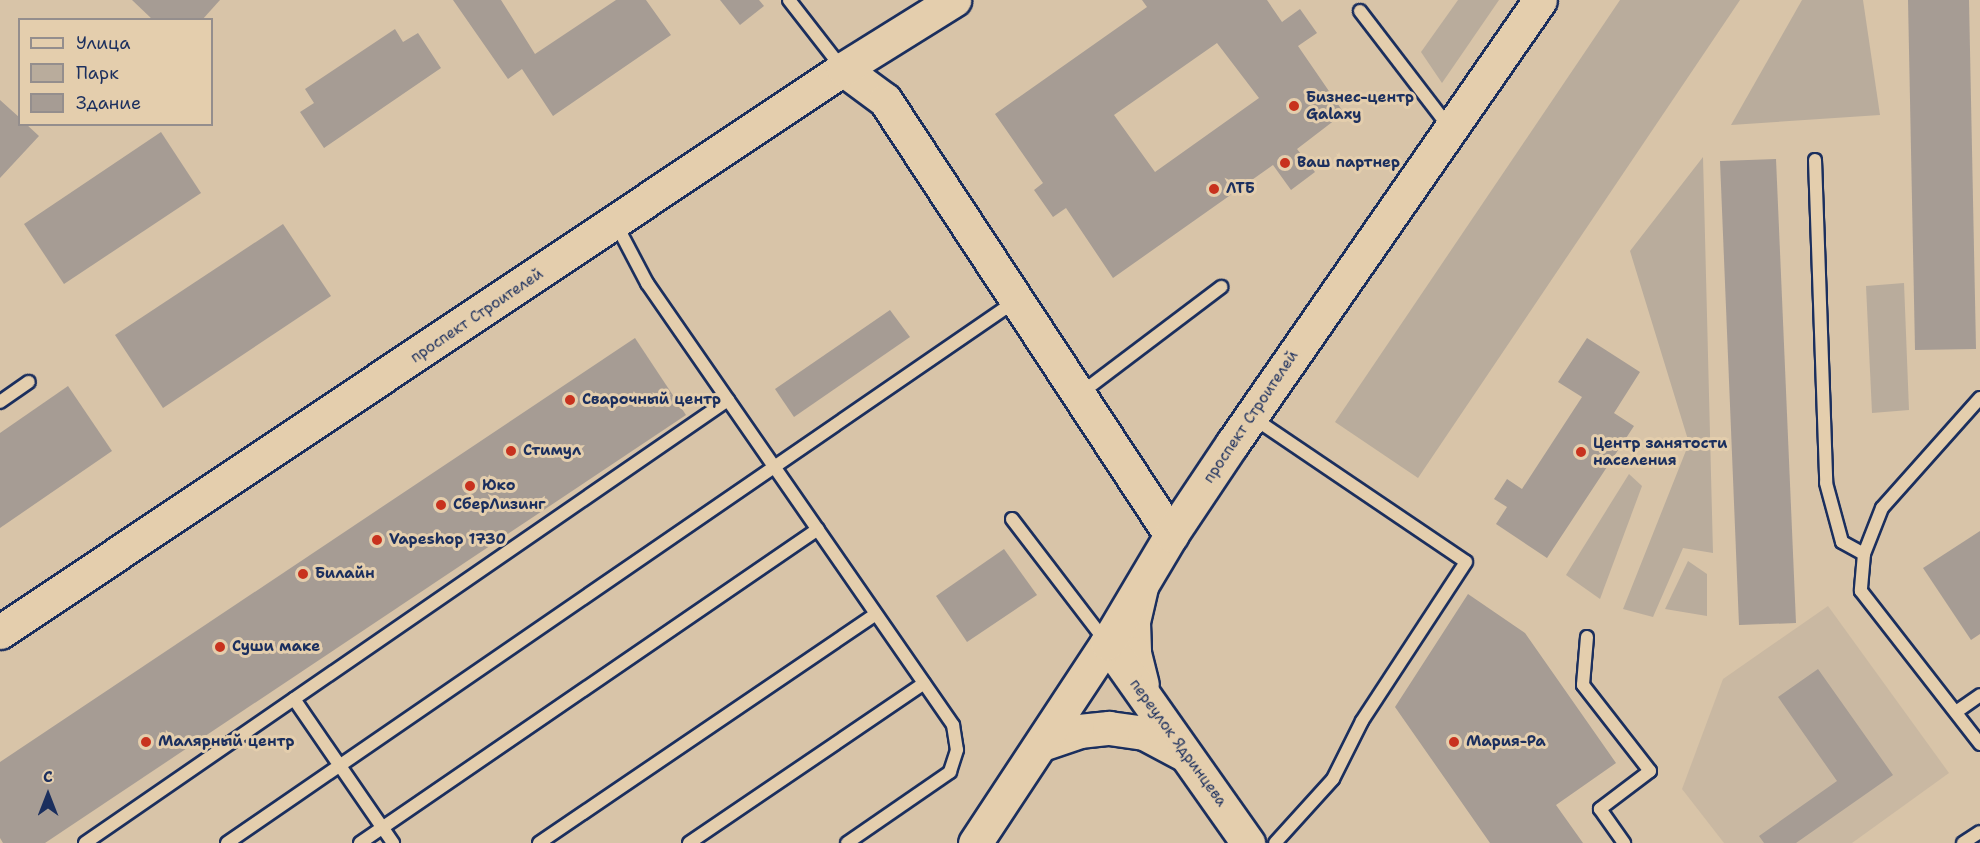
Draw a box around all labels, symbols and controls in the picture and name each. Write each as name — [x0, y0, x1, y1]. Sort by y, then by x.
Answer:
legend — [18, 18, 213, 126]
text: Улица — [76, 31, 130, 55]
text: Парк — [76, 61, 119, 85]
place label: Бизнес-центр Galaxy — [1306, 88, 1414, 123]
text: Здание — [76, 91, 141, 115]
marker: Бизнес-центр Galaxy — [1287, 99, 1301, 113]
place label: Ваш партнер — [1297, 154, 1400, 172]
marker: Ваш партнер — [1278, 156, 1292, 170]
place label: ЛТБ — [1226, 180, 1255, 198]
marker: ЛТБ — [1207, 182, 1221, 196]
street label: проспект Строителей — [407, 265, 547, 367]
street label: проспект Строителей — [1200, 347, 1302, 487]
place label: Сварочный центр — [582, 391, 721, 409]
marker: Сварочный центр — [563, 393, 577, 407]
place label: Центр занятости населения — [1593, 434, 1727, 469]
place label: Стимул — [523, 442, 581, 460]
marker: Стимул — [504, 444, 518, 458]
marker: Центр занятости населения — [1574, 445, 1588, 459]
place label: Юко — [482, 477, 515, 495]
marker: Юко — [463, 479, 477, 493]
place label: СберЛизинг — [453, 496, 546, 514]
marker: СберЛизинг — [434, 498, 448, 512]
place label: Vapeshop 1730 — [389, 531, 506, 549]
marker: Vapeshop 1730 — [370, 533, 384, 547]
place label: Билайн — [315, 565, 375, 583]
marker: Билайн — [296, 567, 310, 581]
place label: Суши маке — [232, 638, 320, 656]
marker: Суши маке — [213, 640, 227, 654]
street label: переулок Ядринцева — [1126, 676, 1230, 810]
place label: Малярный центр — [158, 733, 294, 751]
place label: Мария-Ра — [1466, 733, 1546, 751]
marker: Малярный центр — [139, 735, 153, 749]
marker: Мария-Ра — [1447, 735, 1461, 749]
north arrow — [18, 765, 78, 825]
text: С — [43, 766, 53, 787]

